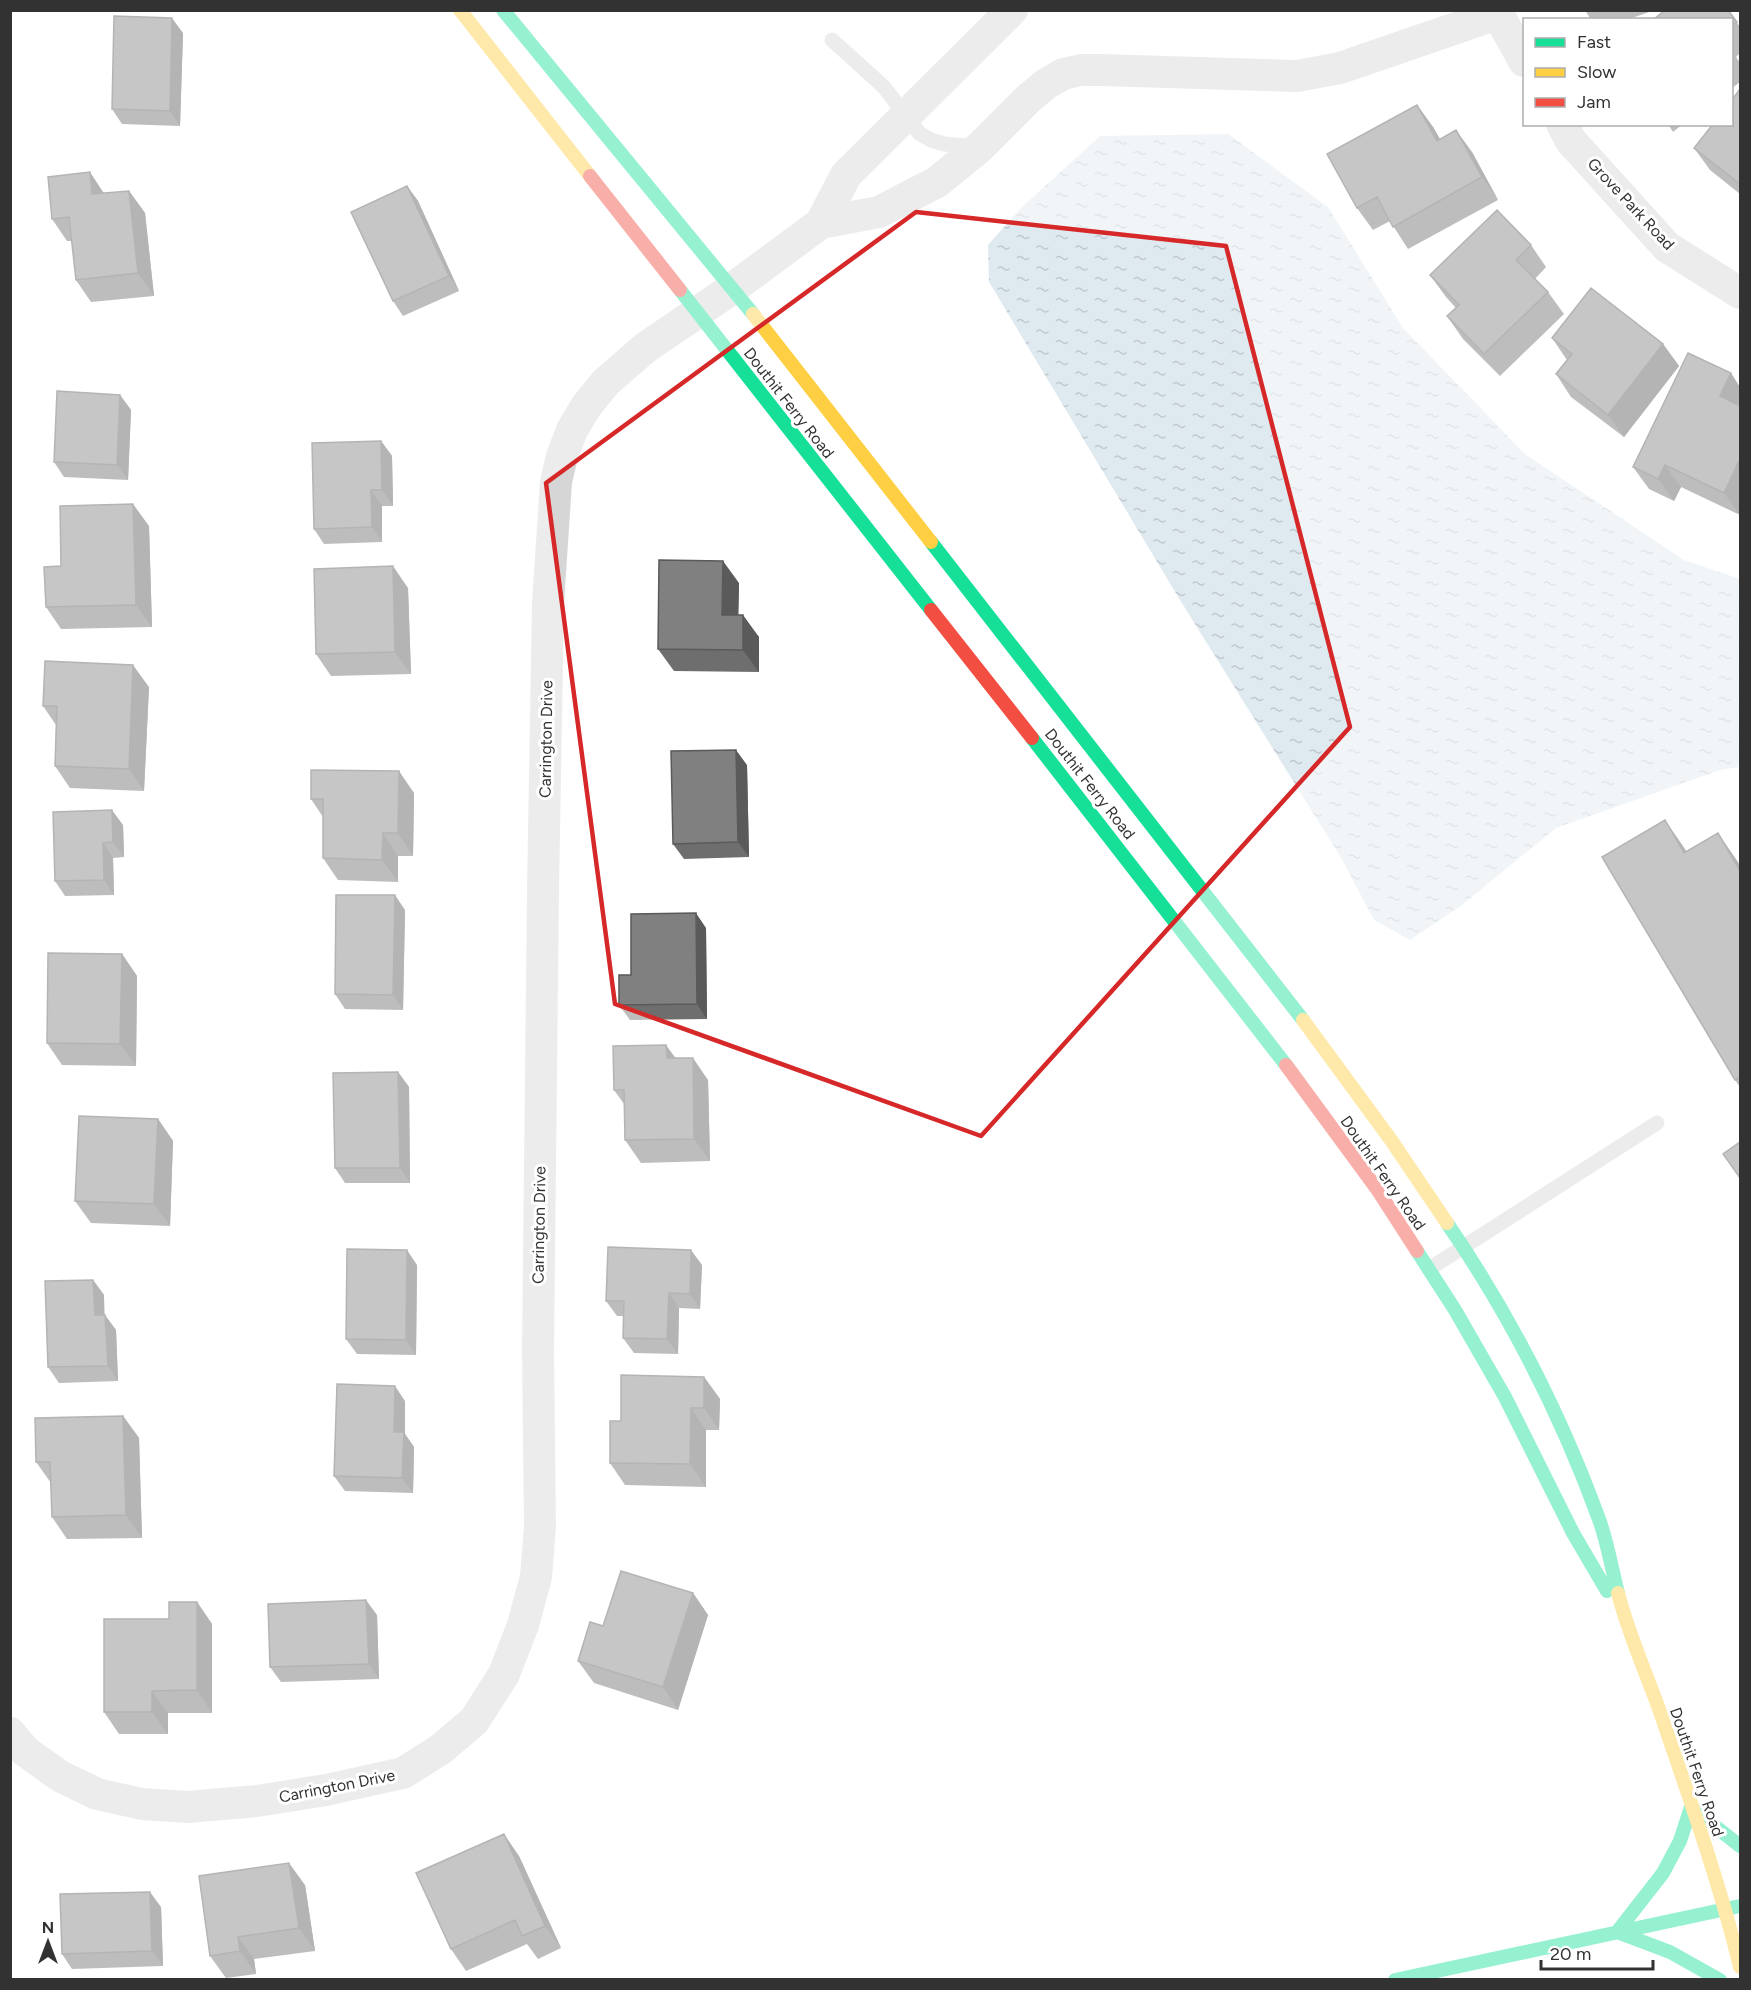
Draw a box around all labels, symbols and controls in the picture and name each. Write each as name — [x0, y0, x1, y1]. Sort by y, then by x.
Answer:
legend — [1523, 18, 1733, 126]
text: Fast — [1577, 31, 1611, 53]
text: Slow — [1577, 61, 1616, 83]
text: Jam — [1577, 91, 1611, 113]
street label: Grove Park Road — [1584, 154, 1678, 254]
street label: Douthit Ferry Road — [740, 344, 838, 462]
street label: Carrington Drive — [535, 680, 557, 798]
street label: Douthit Ferry Road — [1041, 725, 1139, 843]
street label: Douthit Ferry Road — [1336, 1112, 1430, 1234]
street label: Carrington Drive — [528, 1166, 550, 1284]
street label: Douthit Ferry Road — [1666, 1705, 1728, 1839]
street label: Carrington Drive — [277, 1765, 397, 1807]
north arrow — [18, 1912, 78, 1972]
text: N — [42, 1918, 54, 1937]
scale bar — [1541, 1933, 1654, 1971]
text: 20 m — [1550, 1943, 1591, 1965]

